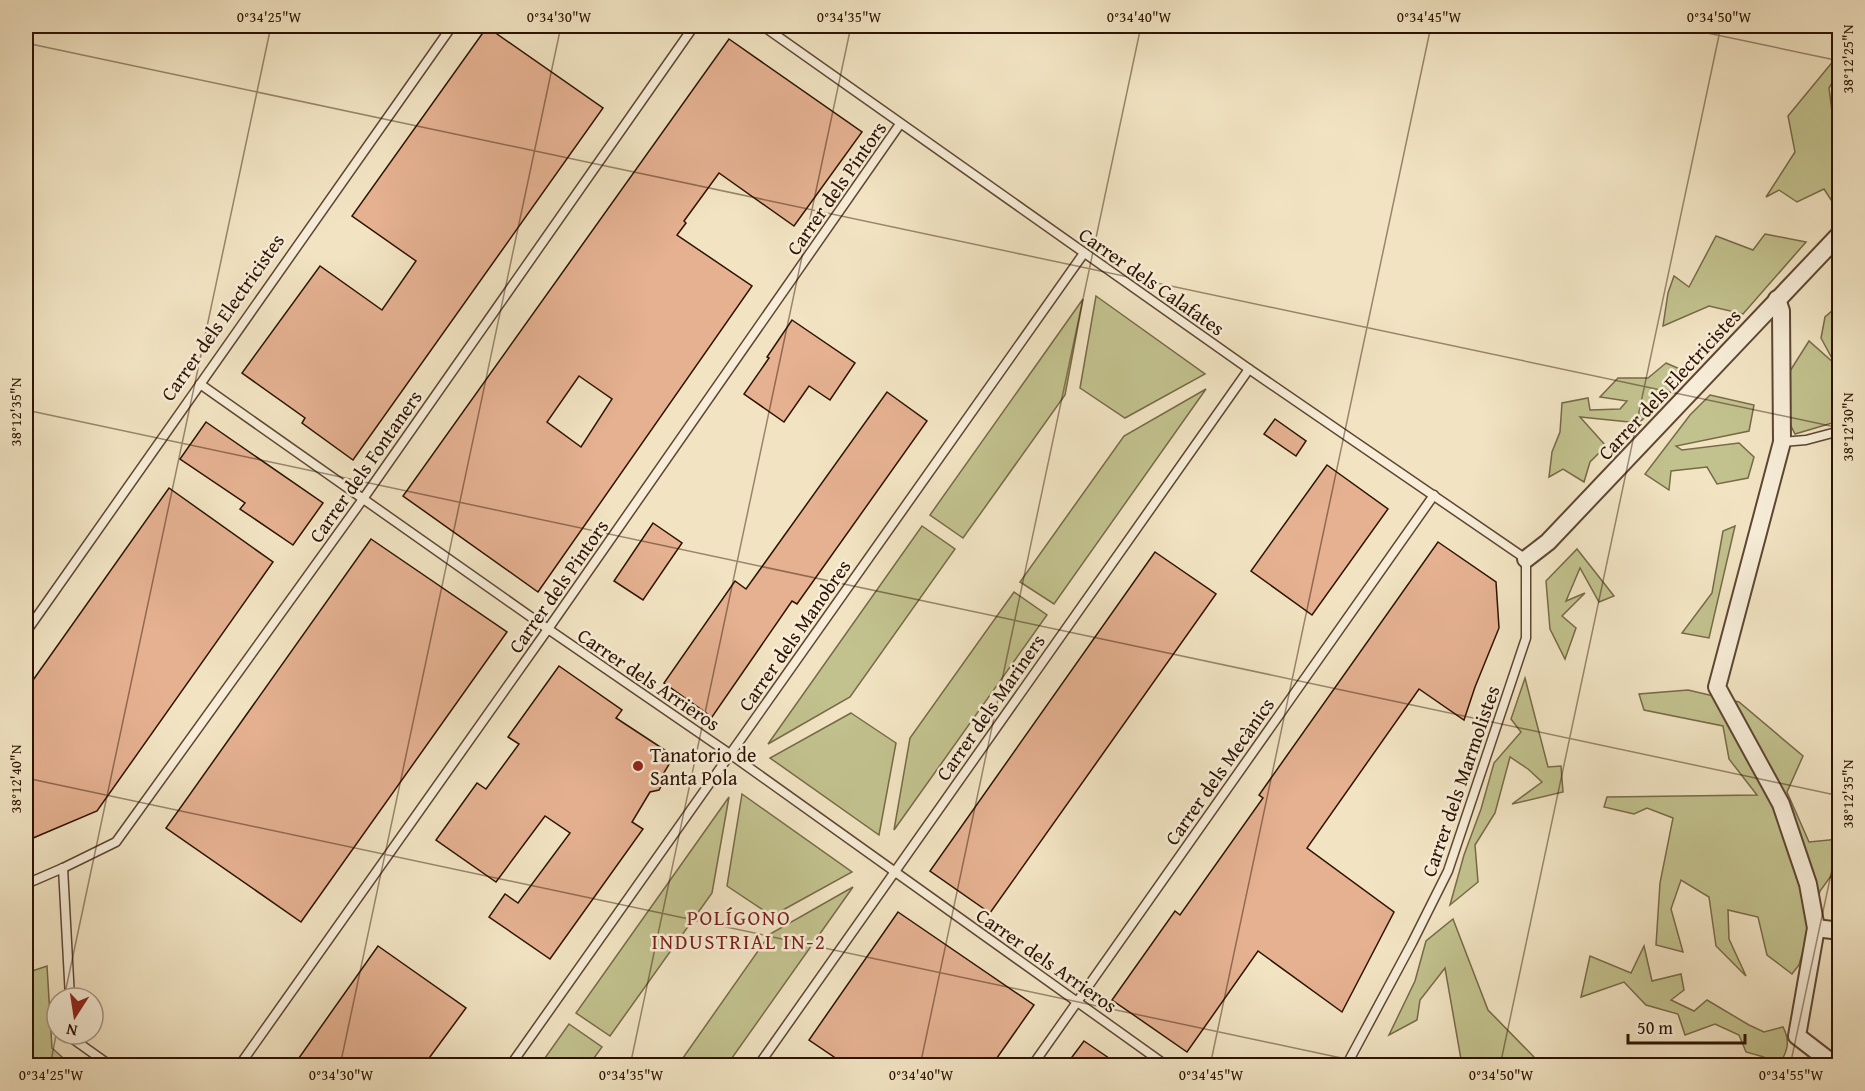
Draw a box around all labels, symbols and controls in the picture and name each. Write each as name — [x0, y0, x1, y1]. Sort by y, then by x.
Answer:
text: 0°34'25"W — [237, 6, 302, 27]
text: 0°34'30"W — [527, 6, 592, 27]
text: 0°34'35"W — [817, 6, 882, 27]
text: 0°34'40"W — [1107, 6, 1172, 27]
text: 0°34'45"W — [1397, 6, 1462, 27]
text: 0°34'50"W — [1687, 6, 1752, 27]
text: 38°12'25"N — [1837, 24, 1858, 93]
street label: Carrer dels Pintors — [779, 115, 893, 261]
street label: Carrer dels Calafates — [1073, 220, 1231, 342]
street label: Carrer dels Electricistes — [153, 227, 291, 407]
street label: Carrer dels Electricistes — [1591, 302, 1747, 466]
text: 38°12'35"N — [5, 377, 26, 446]
street label: Carrer dels Fontaners — [301, 384, 429, 548]
text: 38°12'30"N — [1837, 392, 1858, 461]
street label: Carrer dels Pintors — [501, 513, 615, 659]
street label: Carrer dels Manobres — [731, 553, 857, 717]
street label: Carrer dels Arrieros — [572, 620, 726, 738]
street label: Carrer dels Mariners — [928, 628, 1052, 786]
street label: Carrer dels Marmolistes — [1414, 681, 1506, 881]
street label: Carrer dels Mecànics — [1157, 691, 1281, 851]
place label: Tanatorio de Santa Pola — [650, 740, 756, 792]
text: 38°12'40"N — [5, 744, 26, 813]
marker: Tanatorio de Santa Pola — [631, 759, 645, 773]
text: 38°12'35"N — [1837, 759, 1858, 828]
street label: Carrer dels Arrieros — [971, 900, 1123, 1020]
district label: POLÍGONO INDUSTRIAL IN-2 — [652, 902, 826, 957]
north arrow — [45, 986, 105, 1046]
scale bar — [1628, 1007, 1745, 1045]
text: 50 m — [1637, 1014, 1673, 1041]
text: N — [64, 1018, 80, 1044]
text: 0°34'25"W — [19, 1064, 84, 1085]
text: 0°34'30"W — [309, 1064, 374, 1085]
text: 0°34'35"W — [599, 1064, 664, 1085]
text: 0°34'40"W — [889, 1064, 954, 1085]
text: 0°34'45"W — [1179, 1064, 1244, 1085]
text: 0°34'50"W — [1469, 1064, 1534, 1085]
text: 0°34'55"W — [1759, 1064, 1824, 1085]

